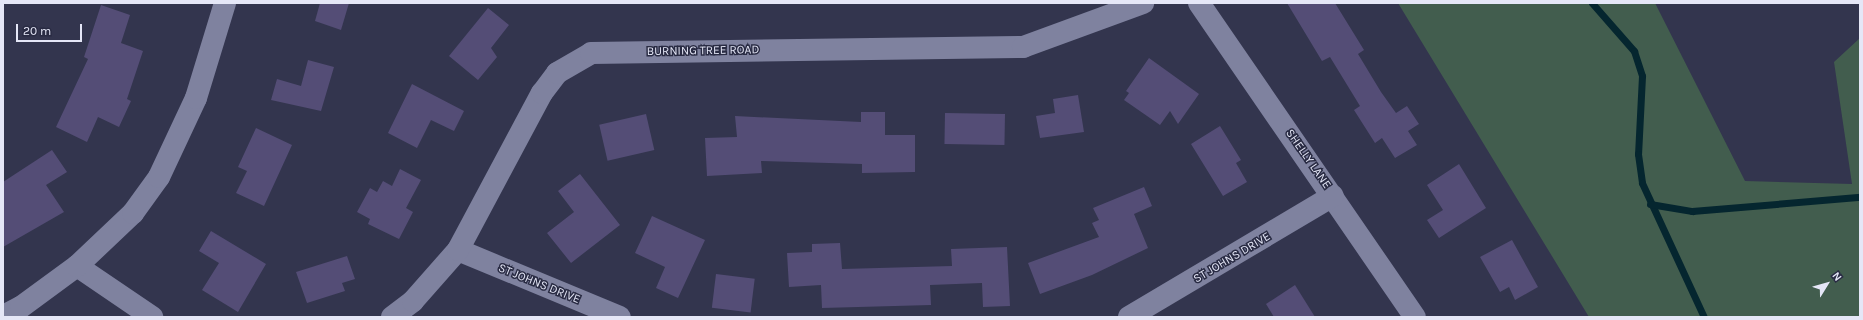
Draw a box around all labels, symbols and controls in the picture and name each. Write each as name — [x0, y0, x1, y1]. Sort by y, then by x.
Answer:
scale bar — [18, 16, 84, 42]
text: 20 m — [23, 24, 51, 38]
street label: BURNING TREE ROAD — [647, 43, 759, 59]
street label: SHELLY LANE — [1282, 126, 1334, 192]
street label: ST JOHNS DRIVE — [1191, 229, 1273, 287]
street label: ST JOHNS DRIVE — [496, 261, 582, 307]
north arrow — [1807, 264, 1847, 304]
text: N — [1829, 269, 1845, 284]

